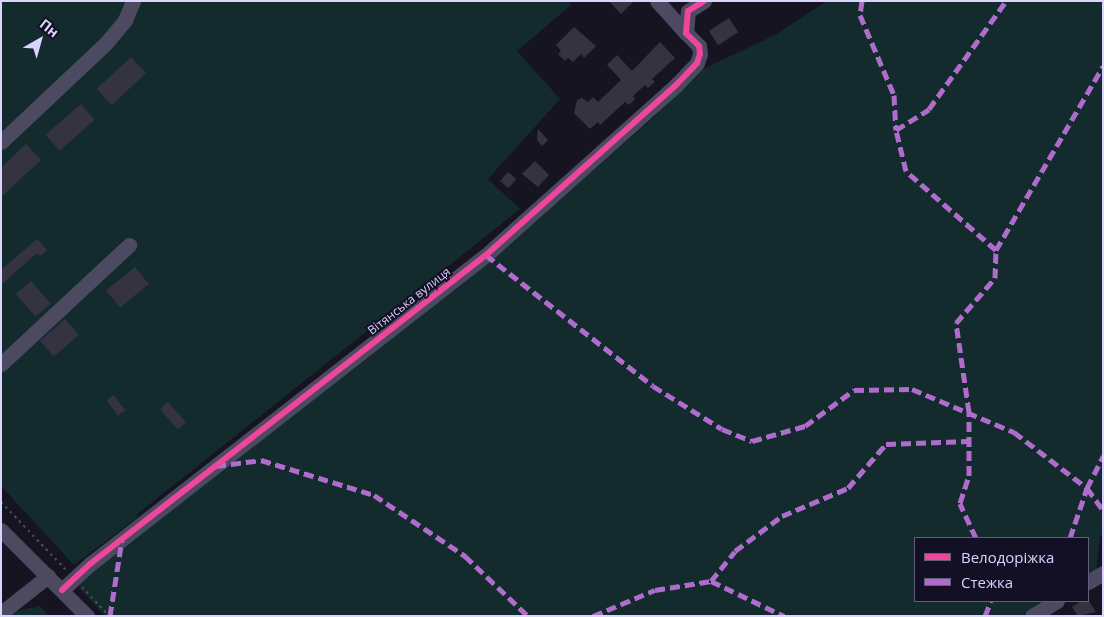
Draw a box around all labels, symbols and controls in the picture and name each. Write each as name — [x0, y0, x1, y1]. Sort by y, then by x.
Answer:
text: Пн — [36, 14, 63, 41]
north arrow — [15, 15, 65, 65]
street label: Вітянська вулиця — [365, 264, 453, 338]
legend — [914, 537, 1089, 602]
text: Велодоріжка — [961, 547, 1054, 567]
text: Стежка — [961, 572, 1013, 592]

